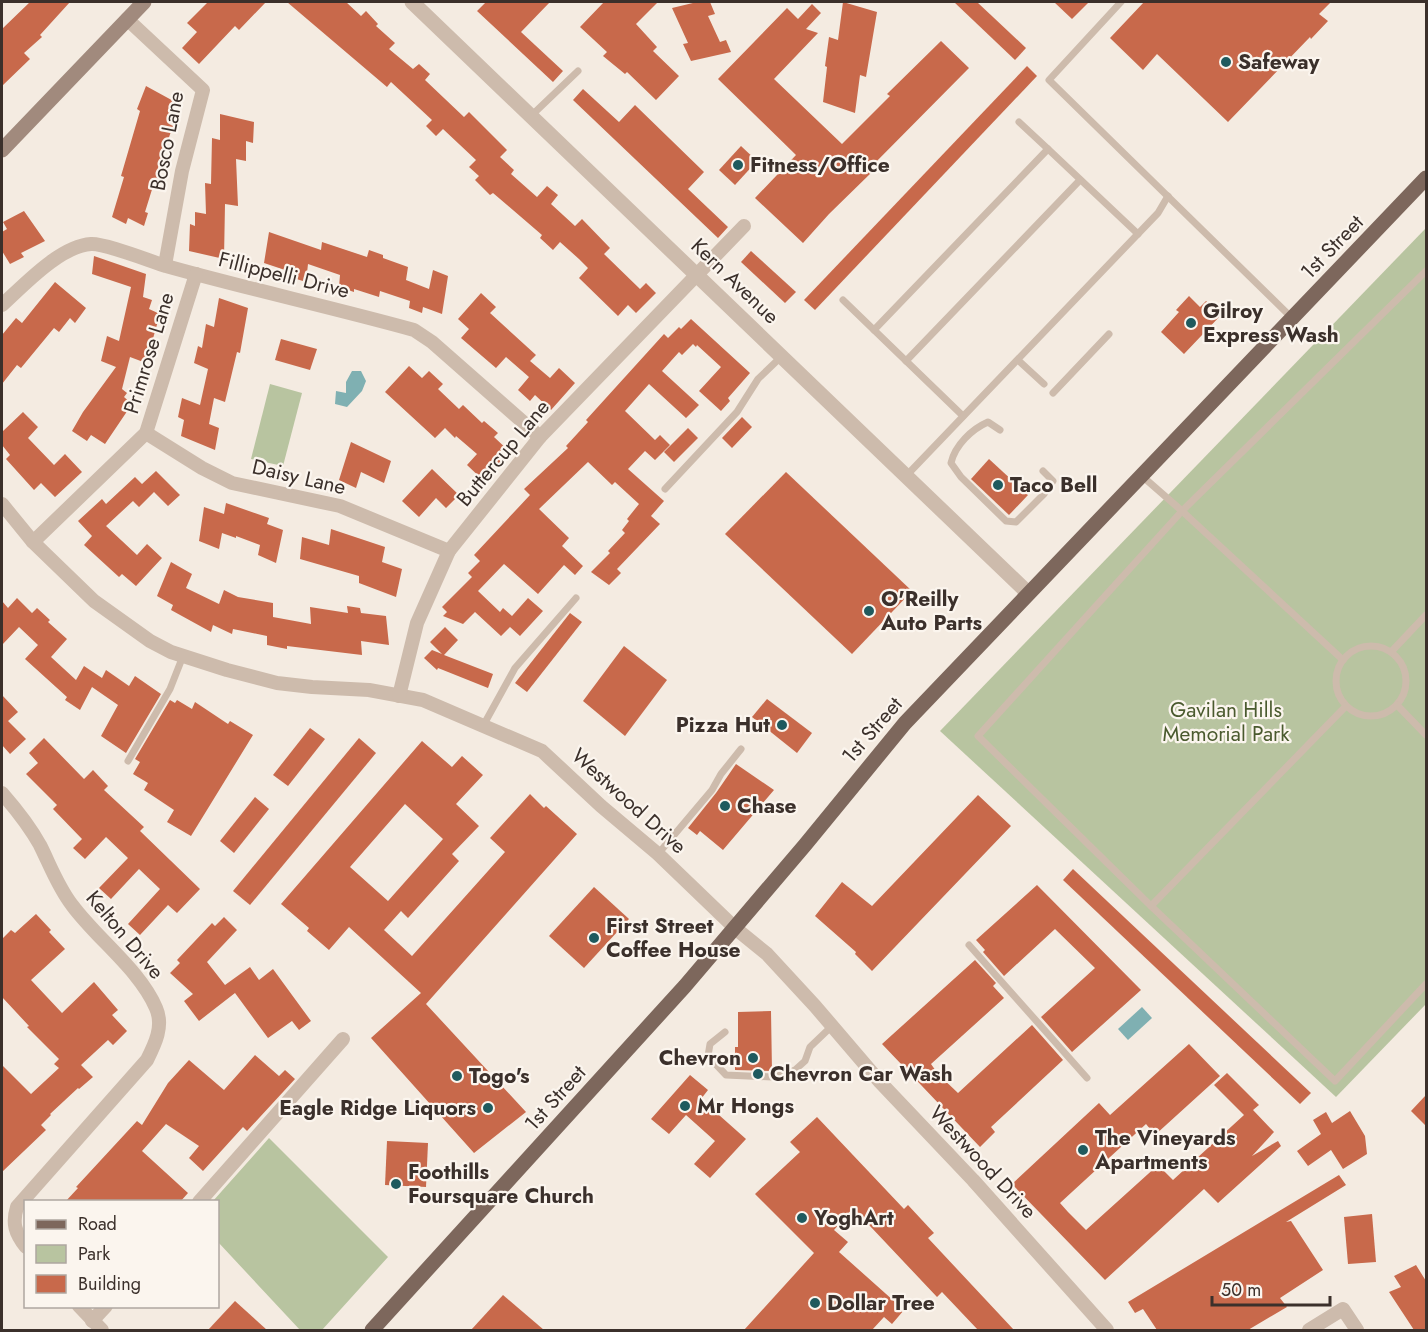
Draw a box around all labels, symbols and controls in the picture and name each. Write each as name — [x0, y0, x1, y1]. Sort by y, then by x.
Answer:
place label: Safeway — [1238, 47, 1321, 77]
marker: Safeway — [1219, 55, 1233, 69]
street label: Bosco Lane — [143, 88, 191, 193]
place label: Fitness/Office — [750, 150, 890, 180]
marker: Fitness/Office — [731, 158, 745, 172]
street label: 1st Street — [1294, 208, 1370, 286]
street label: Kern Avenue — [684, 231, 786, 331]
street label: Fillippelli Drive — [215, 244, 353, 306]
street label: Primrose Lane — [116, 288, 182, 417]
place label: Gilroy Express Wash — [1203, 296, 1339, 350]
marker: Gilroy Express Wash — [1184, 316, 1198, 330]
street label: Buttercup Lane — [449, 393, 557, 513]
street label: Daisy Lane — [249, 452, 349, 502]
place label: Taco Bell — [1010, 470, 1097, 500]
marker: Taco Bell — [991, 478, 1005, 492]
place label: O'Reilly Auto Parts — [880, 584, 983, 638]
marker: O'Reilly Auto Parts — [862, 604, 876, 618]
street label: 1st Street — [835, 690, 909, 770]
park label: Gavilan Hills Memorial Park — [1163, 695, 1290, 749]
place label: Pizza Hut — [676, 710, 770, 740]
marker: Pizza Hut — [775, 718, 789, 732]
street label: Westwood Drive — [565, 741, 693, 861]
place label: Chase — [737, 791, 797, 821]
marker: Chase — [718, 799, 732, 813]
street label: Kelton Drive — [79, 884, 171, 986]
place label: First Street Coffee House — [606, 911, 741, 965]
marker: First Street Coffee House — [587, 931, 601, 945]
place label: Chevron — [659, 1043, 741, 1073]
marker: Chevron — [746, 1051, 760, 1065]
street label: 1st Street — [517, 1058, 593, 1138]
place label: Chevron Car Wash — [770, 1059, 953, 1089]
place label: Togo's — [469, 1061, 530, 1091]
marker: Chevron Car Wash — [751, 1067, 765, 1081]
marker: Togo's — [450, 1069, 464, 1083]
place label: Mr Hongs — [697, 1091, 794, 1121]
place label: Eagle Ridge Liquors — [279, 1093, 476, 1123]
marker: Mr Hongs — [678, 1099, 692, 1113]
street label: Westwood Drive — [922, 1099, 1044, 1225]
marker: Eagle Ridge Liquors — [481, 1101, 495, 1115]
place label: The Vineyards Apartments — [1094, 1123, 1236, 1177]
marker: The Vineyards Apartments — [1076, 1143, 1090, 1157]
place label: Foothills Foursquare Church — [408, 1157, 594, 1211]
marker: Foothills Foursquare Church — [389, 1177, 403, 1191]
legend — [24, 1200, 219, 1308]
place label: YoghArt — [813, 1203, 894, 1233]
text: Road — [78, 1211, 117, 1237]
marker: YoghArt — [795, 1211, 809, 1225]
text: Park — [78, 1241, 110, 1267]
scale bar — [1212, 1269, 1330, 1307]
text: Building — [78, 1271, 141, 1297]
text: 50 m — [1221, 1277, 1261, 1303]
place label: Dollar Tree — [827, 1288, 935, 1318]
marker: Dollar Tree — [808, 1296, 822, 1310]

